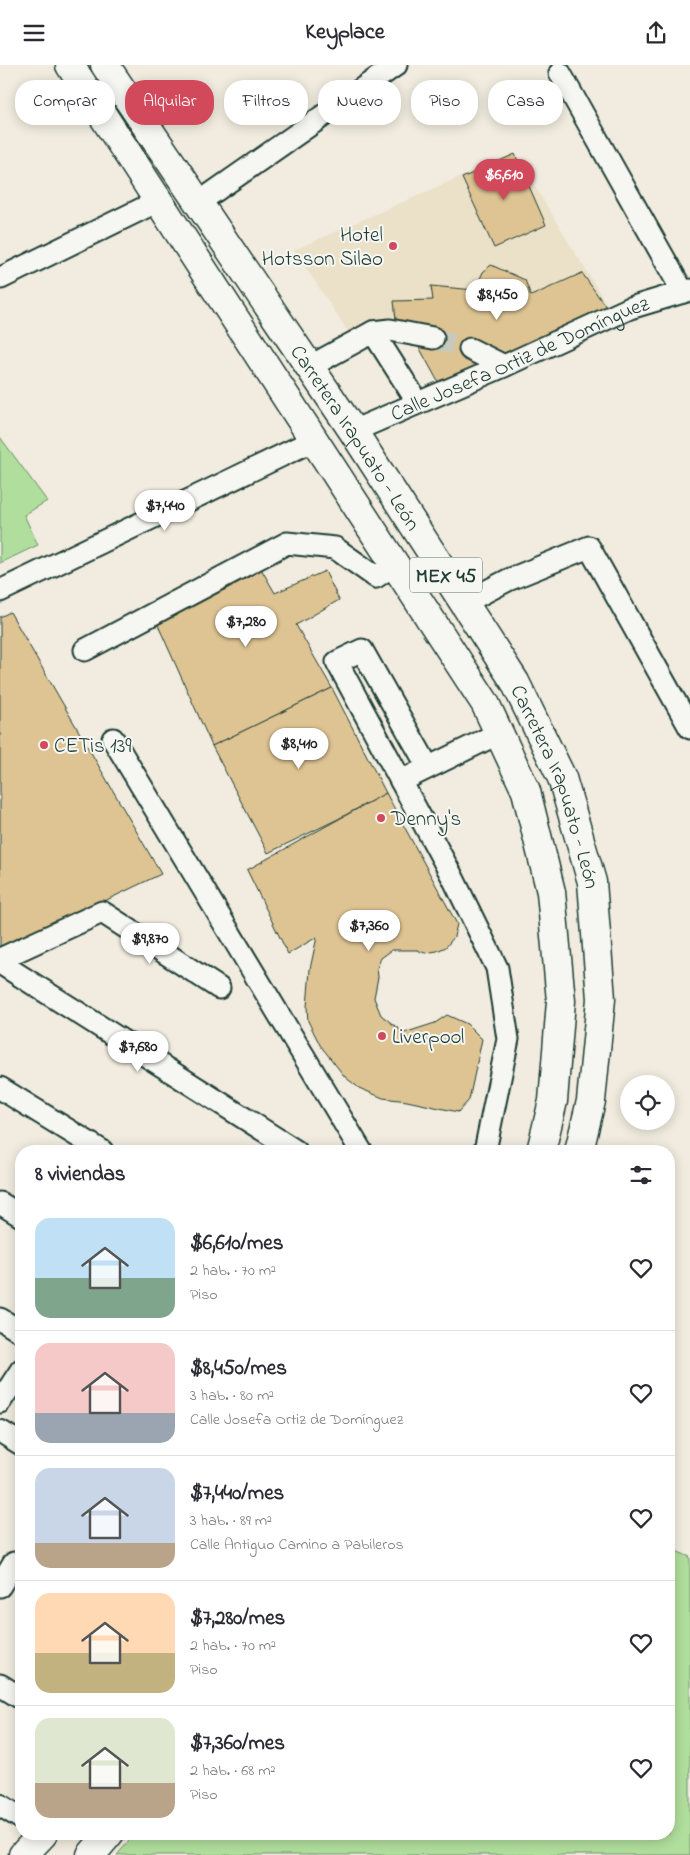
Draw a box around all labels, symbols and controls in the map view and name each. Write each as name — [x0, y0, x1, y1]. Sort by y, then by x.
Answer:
text: Keyplace — [305, 17, 385, 49]
icon: menu — [20, 19, 48, 47]
icon: share — [642, 19, 670, 47]
chip: Comprar — [15, 80, 115, 125]
chip: Alquilar — [125, 80, 214, 125]
chip: Filtros — [224, 80, 308, 125]
chip: Nuevo — [318, 80, 401, 125]
chip: Piso — [411, 80, 478, 125]
chip: Casa — [488, 80, 563, 125]
pin: $6,610 — [463, 159, 545, 201]
text: $6,610 — [485, 163, 523, 187]
place label: Hotel Hotsson Silao — [262, 221, 383, 275]
marker: Hotel Hotsson Silao — [387, 240, 399, 252]
pin: $8,450 — [456, 279, 538, 321]
text: $8,450 — [476, 283, 518, 307]
street label: Calle Josefa Ortiz de Domínguez — [386, 290, 653, 430]
street label: Carretera Irapuato - León — [282, 339, 427, 537]
pin: $7,440 — [124, 489, 206, 532]
text: $7,440 — [145, 494, 185, 518]
road number: MEX 45 — [410, 557, 482, 593]
pin: $7,280 — [205, 605, 287, 648]
text: $7,280 — [226, 610, 266, 634]
street label: Carretera Irapuato - León — [502, 680, 605, 890]
pin: $8,410 — [258, 727, 340, 770]
place label: CETis 139 — [54, 732, 132, 762]
text: $8,410 — [280, 732, 318, 756]
marker: CETis 139 — [38, 739, 50, 751]
place label: Denny's — [390, 805, 461, 837]
marker: Denny's — [375, 812, 387, 824]
pin: $7,360 — [328, 909, 410, 952]
text: $7,360 — [349, 914, 389, 938]
pin: $9,870 — [109, 923, 191, 965]
text: $9,870 — [132, 927, 168, 951]
place label: Liverpool — [392, 1023, 464, 1053]
marker: Liverpool — [376, 1030, 388, 1042]
pin: $7,680 — [97, 1031, 179, 1073]
text: $7,680 — [119, 1035, 157, 1059]
map controls — [620, 1075, 675, 1130]
button: locate — [620, 1075, 675, 1130]
text: 8 viviendas — [35, 1160, 126, 1190]
icon: filters — [627, 1161, 655, 1189]
text: $6,610/mes — [190, 1229, 283, 1259]
icon: home — [75, 1238, 135, 1298]
icon: heart — [627, 1254, 655, 1282]
text: 2 hab. · 70 m² — [190, 1259, 276, 1283]
text: Piso — [190, 1283, 218, 1307]
text: $8,450/mes — [190, 1354, 287, 1384]
icon: home — [75, 1363, 135, 1423]
icon: heart — [627, 1379, 655, 1407]
text: 3 hab. · 80 m² — [190, 1384, 274, 1408]
text: Calle Josefa Ortiz de Domínguez — [190, 1408, 404, 1432]
text: $7,440/mes — [190, 1479, 284, 1509]
icon: home — [75, 1488, 135, 1548]
icon: heart — [627, 1504, 655, 1532]
text: 3 hab. · 89 m² — [190, 1509, 272, 1533]
text: Calle Antiguo Camino a Pabileros — [190, 1533, 404, 1557]
text: $7,280/mes — [190, 1604, 285, 1634]
icon: home — [75, 1613, 135, 1673]
icon: heart — [627, 1629, 655, 1657]
text: 2 hab. · 70 m² — [190, 1634, 276, 1658]
text: Piso — [190, 1658, 218, 1682]
text: $7,360/mes — [190, 1729, 285, 1759]
icon: home — [75, 1738, 135, 1798]
icon: heart — [627, 1754, 655, 1782]
text: 2 hab. · 68 m² — [190, 1759, 276, 1783]
text: Piso — [190, 1783, 218, 1807]

